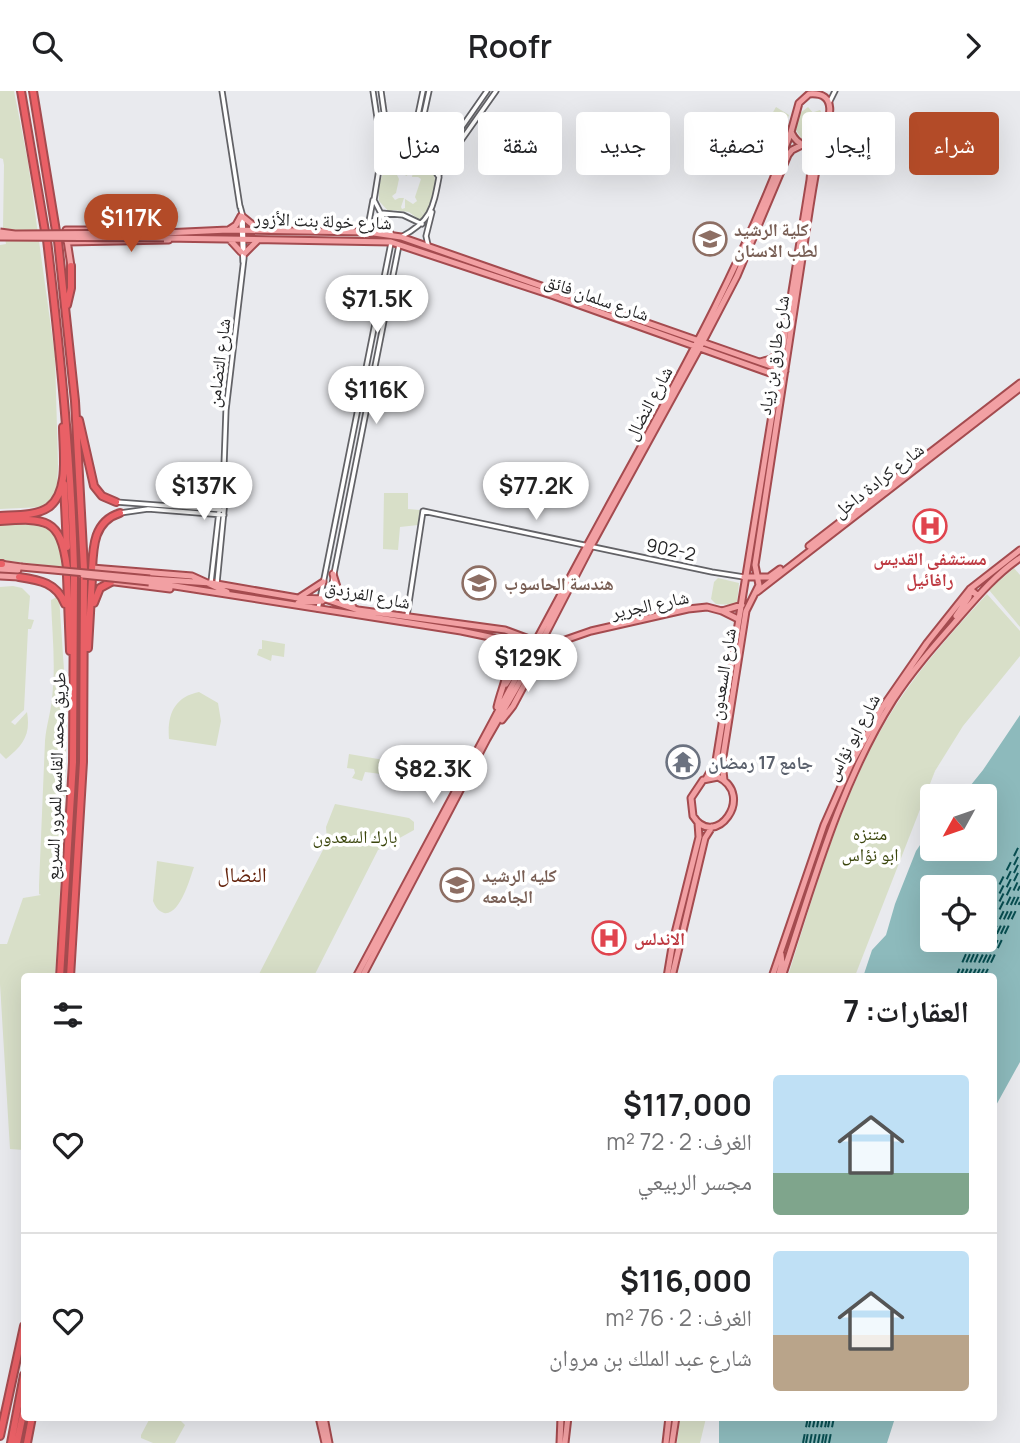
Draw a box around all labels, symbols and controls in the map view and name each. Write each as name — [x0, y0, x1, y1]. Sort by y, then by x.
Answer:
text: Roofr — [468, 24, 552, 68]
icon: search — [28, 27, 66, 65]
icon: forward — [954, 27, 992, 65]
chip: منزل — [374, 112, 464, 175]
chip: شقة — [478, 112, 562, 175]
chip: جديد — [576, 112, 670, 175]
chip: تصفية — [684, 112, 788, 175]
chip: إيجار — [802, 112, 895, 175]
chip: شراء — [909, 112, 999, 175]
pin: $117K — [82, 195, 180, 254]
text: $117K — [100, 201, 162, 233]
street label: شارع خولة بنت الأزور — [253, 206, 392, 234]
place label: كلية الرشيد لطب الاسنان — [734, 217, 818, 262]
school or university icon: كلية الرشيد لطب الاسنان — [691, 220, 729, 258]
street label: شارع سلمان فائق — [542, 268, 652, 326]
pin: $71.5K — [320, 275, 434, 335]
text: $71.5K — [341, 282, 413, 314]
street label: شارع طارق بن زياد — [752, 294, 794, 416]
street label: شارع التضامن — [201, 317, 235, 409]
street label: شارع النضال — [619, 362, 677, 444]
pin: $116K — [327, 367, 425, 426]
text: $116K — [344, 373, 408, 405]
street label: شارع كرادة داخل — [828, 437, 928, 523]
pin: $137K — [155, 463, 253, 522]
pin: $77.2K — [479, 463, 593, 522]
text: $137K — [171, 469, 237, 501]
text: $77.2K — [499, 469, 573, 501]
hospital icon: مستشفى القديس رافائيل — [911, 507, 949, 545]
street label: 902-2 — [644, 532, 698, 566]
place label: مستشفى القديس رافائيل — [873, 546, 987, 591]
school or university icon: هندسة الحاسوب — [460, 564, 498, 602]
place label: هندسة الحاسوب — [504, 571, 614, 595]
street label: شارع الفرزدق — [323, 574, 413, 614]
street label: شارع الجرير — [608, 584, 691, 624]
street label: شارع السعدون — [703, 626, 741, 722]
pin: $129K — [479, 635, 577, 694]
text: $129K — [494, 641, 562, 673]
street label: طريق محمد القاسم للمرور السريع — [39, 671, 72, 881]
street label: شارع ابو نؤاس — [819, 689, 885, 785]
temple icon: جامع 17 رمضان — [664, 743, 702, 781]
pin: $82.3K — [376, 745, 490, 805]
place label: جامع 17 رمضان — [708, 750, 814, 775]
text: $82.3K — [394, 752, 472, 784]
north arrow — [920, 784, 998, 861]
map controls — [920, 784, 997, 952]
park label: متنزه ابو نؤاس — [841, 821, 899, 866]
park label: بارك السعدون — [312, 824, 398, 848]
district label: النضال — [217, 860, 267, 888]
place label: كليه الرشيد الجامعه — [482, 863, 557, 908]
school or university icon: كليه الرشيد الجامعه — [438, 866, 476, 904]
button: locate — [920, 875, 997, 952]
hospital icon: الاندلس — [590, 919, 628, 957]
place label: الاندلس — [634, 926, 685, 950]
text: العقارات: 7 — [843, 990, 969, 1031]
icon: filters — [49, 996, 87, 1034]
text: $117,000 — [623, 1084, 752, 1125]
icon: home — [829, 1103, 913, 1187]
text: الغرف: 2 · 72 m² — [606, 1125, 752, 1157]
icon: heart — [49, 1126, 87, 1164]
text: مجسر الربيعي — [637, 1165, 752, 1197]
text: $116,000 — [620, 1260, 752, 1301]
icon: home — [829, 1279, 913, 1363]
text: الغرف: 2 · 76 m² — [605, 1301, 752, 1333]
icon: heart — [49, 1302, 87, 1340]
text: شارع عبد الملك بن مروان — [549, 1341, 752, 1373]

